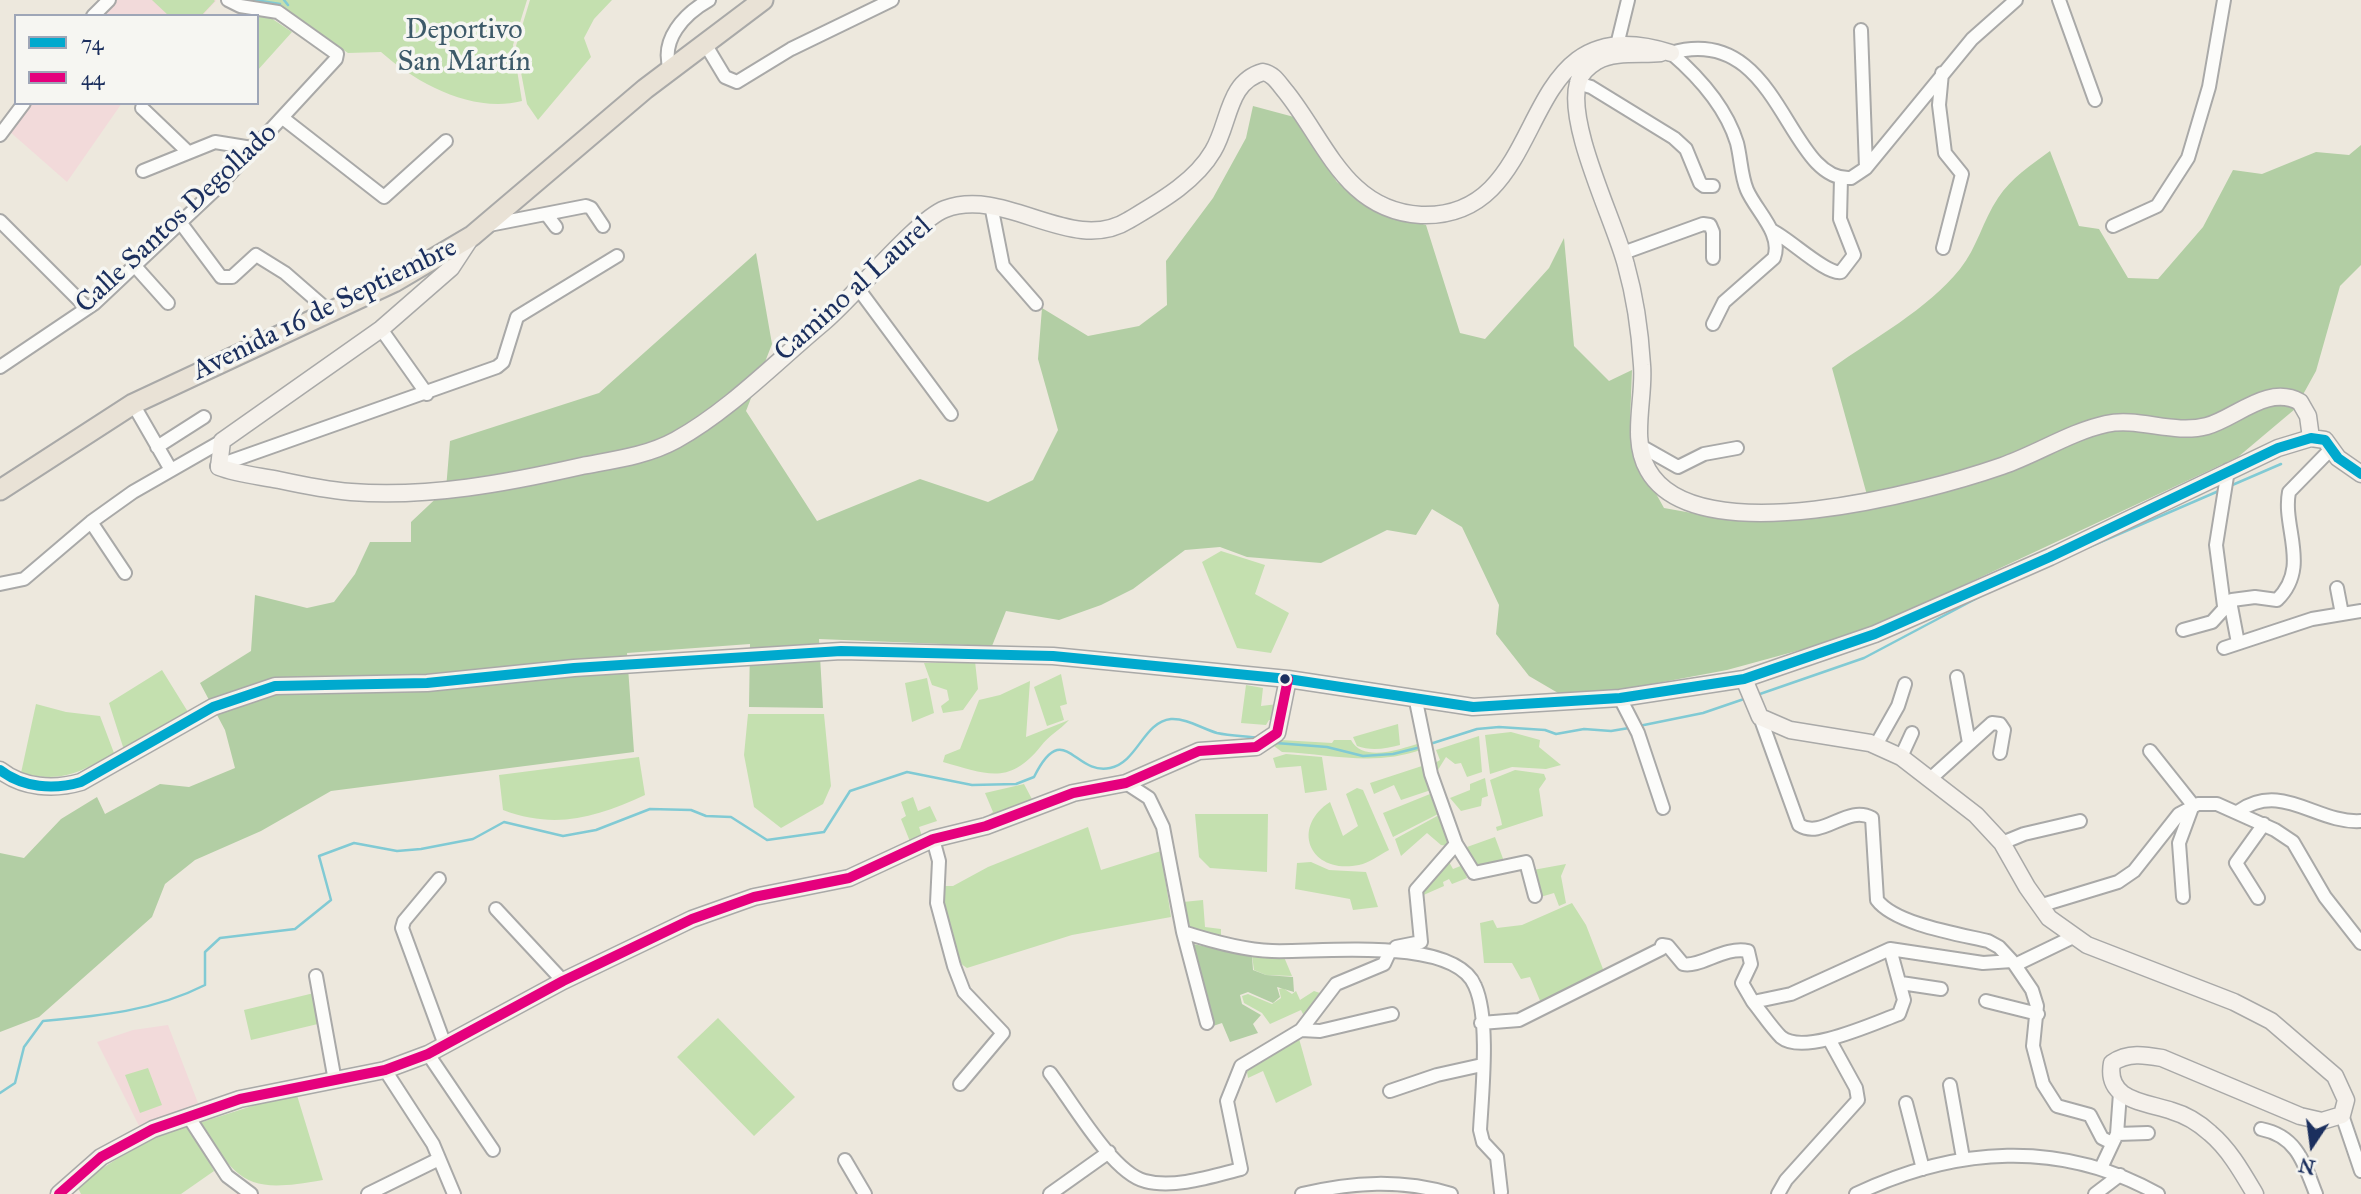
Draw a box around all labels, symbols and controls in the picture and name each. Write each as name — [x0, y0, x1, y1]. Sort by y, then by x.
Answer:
legend — [14, 14, 259, 105]
park label: Deportivo San Martín — [397, 14, 531, 80]
text: 74 — [81, 30, 103, 56]
text: 44 — [81, 65, 104, 91]
street label: Calle Santos Degollado — [69, 117, 285, 321]
street label: Camino al Laurel — [768, 211, 940, 369]
street label: Avenida 16 de Septiembre — [187, 231, 463, 389]
unlabelled marker — [1278, 672, 1292, 686]
north arrow — [2277, 1110, 2347, 1180]
text: N — [2297, 1153, 2318, 1179]

